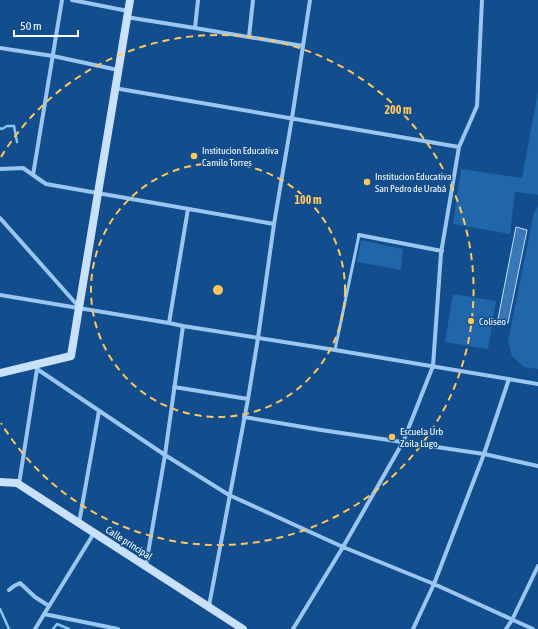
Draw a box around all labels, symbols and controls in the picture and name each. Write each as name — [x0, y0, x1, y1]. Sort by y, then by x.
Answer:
scale bar — [14, 12, 78, 38]
text: 50 m — [20, 19, 42, 33]
text: 200 m — [384, 103, 412, 117]
place label: Institucion Educativa Camilo Torres — [202, 145, 279, 168]
marker: Institucion Educativa Camilo Torres — [189, 151, 199, 161]
place label: Institucion Educativa San Pedro de Urabá — [375, 171, 452, 194]
marker: Institucion Educativa San Pedro de Urabá — [362, 177, 372, 187]
text: 100 m — [294, 193, 322, 207]
centre of rings — [211, 283, 225, 297]
marker: Coliseo — [466, 316, 476, 326]
place label: Coliseo — [479, 316, 506, 327]
place label: Escuela Urb Zoila Lugo — [400, 426, 443, 449]
marker: Escuela Urb Zoila Lugo — [387, 432, 397, 442]
street label: Calle principal — [104, 524, 155, 562]

